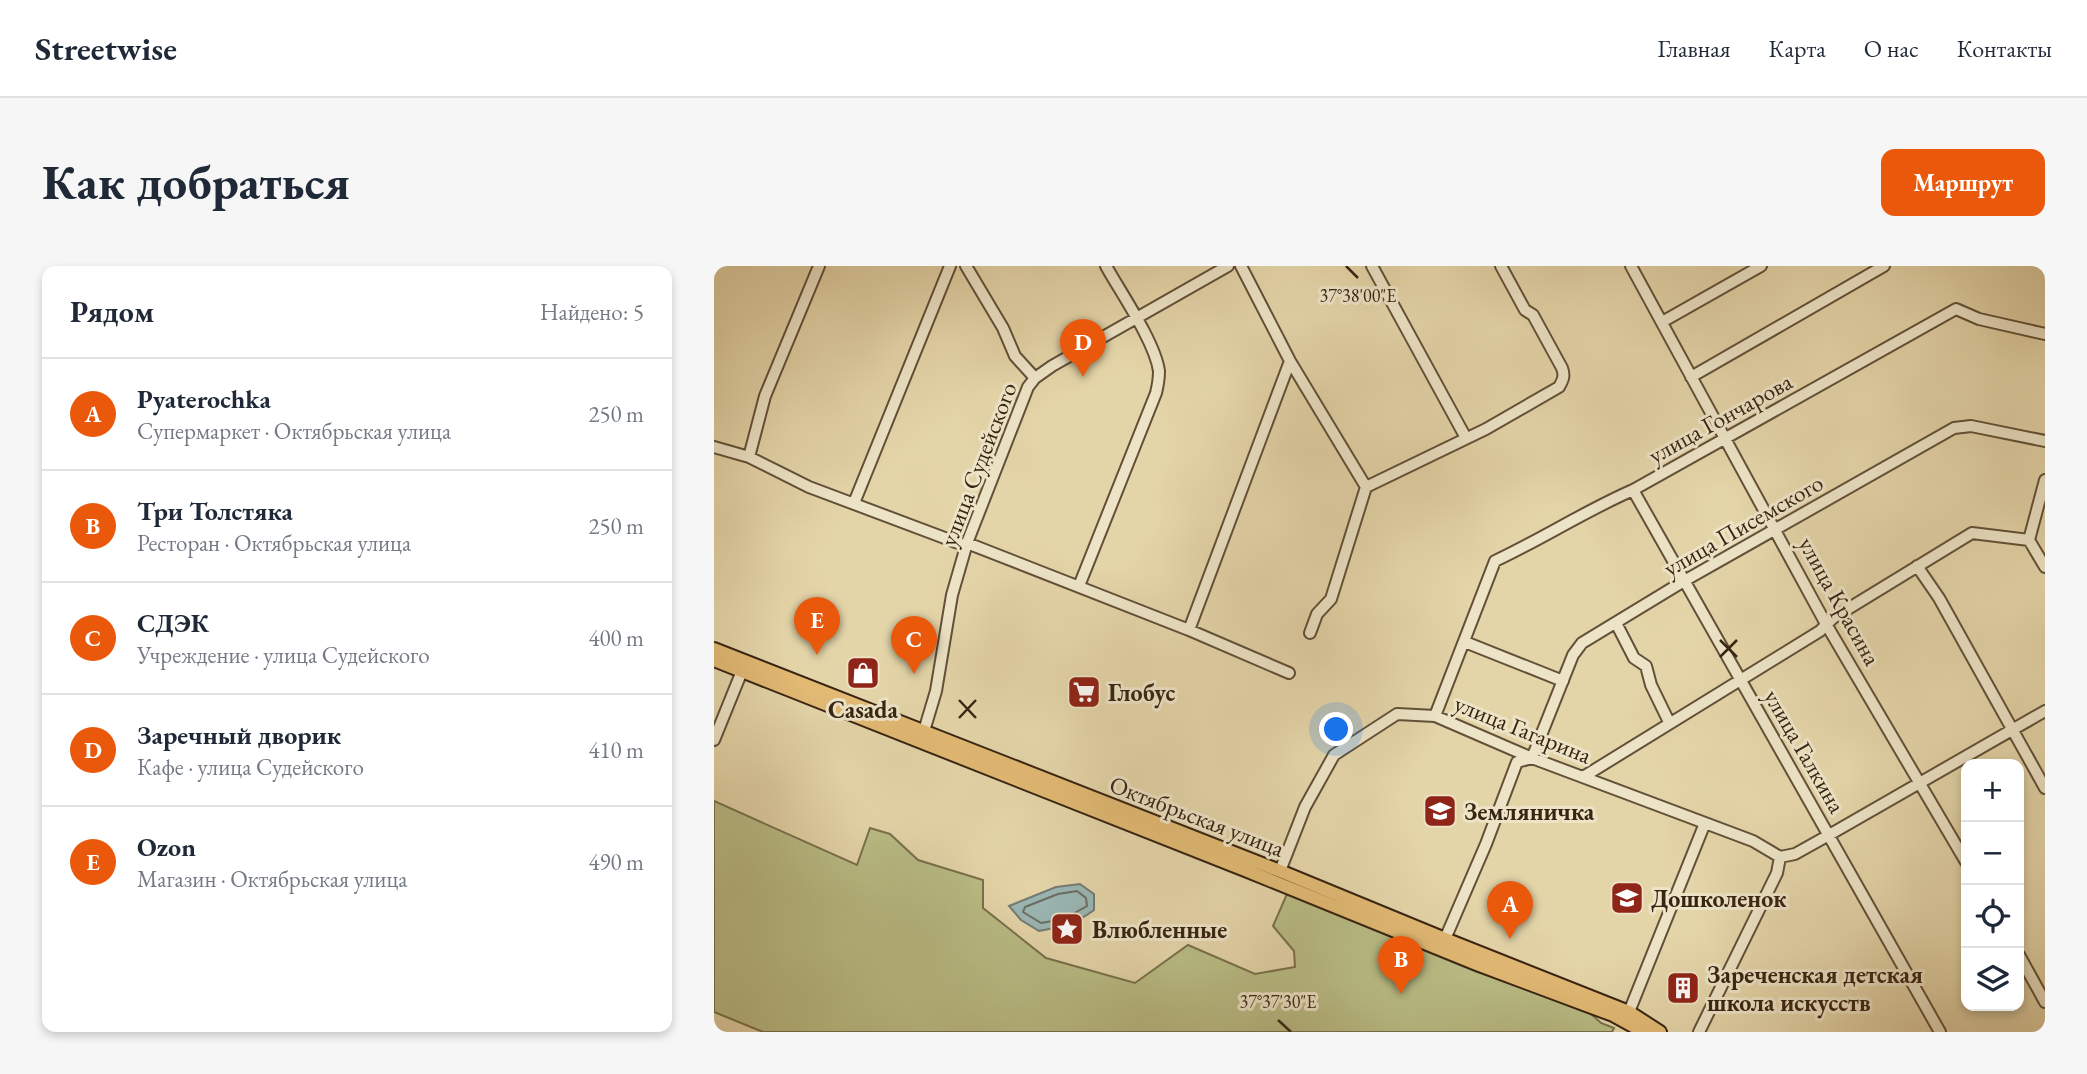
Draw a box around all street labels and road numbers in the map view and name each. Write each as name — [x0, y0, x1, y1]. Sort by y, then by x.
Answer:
street label: улица Гончарова — [1643, 365, 1798, 470]
street label: улица Судейского — [932, 377, 1024, 550]
street label: улица Писемского — [1657, 467, 1829, 583]
street label: улица Красина — [1792, 531, 1888, 671]
street label: улица Галкина — [1757, 684, 1853, 819]
street label: улица Гагарина — [1450, 687, 1597, 771]
street label: Октябрьская улица — [1105, 768, 1289, 864]

